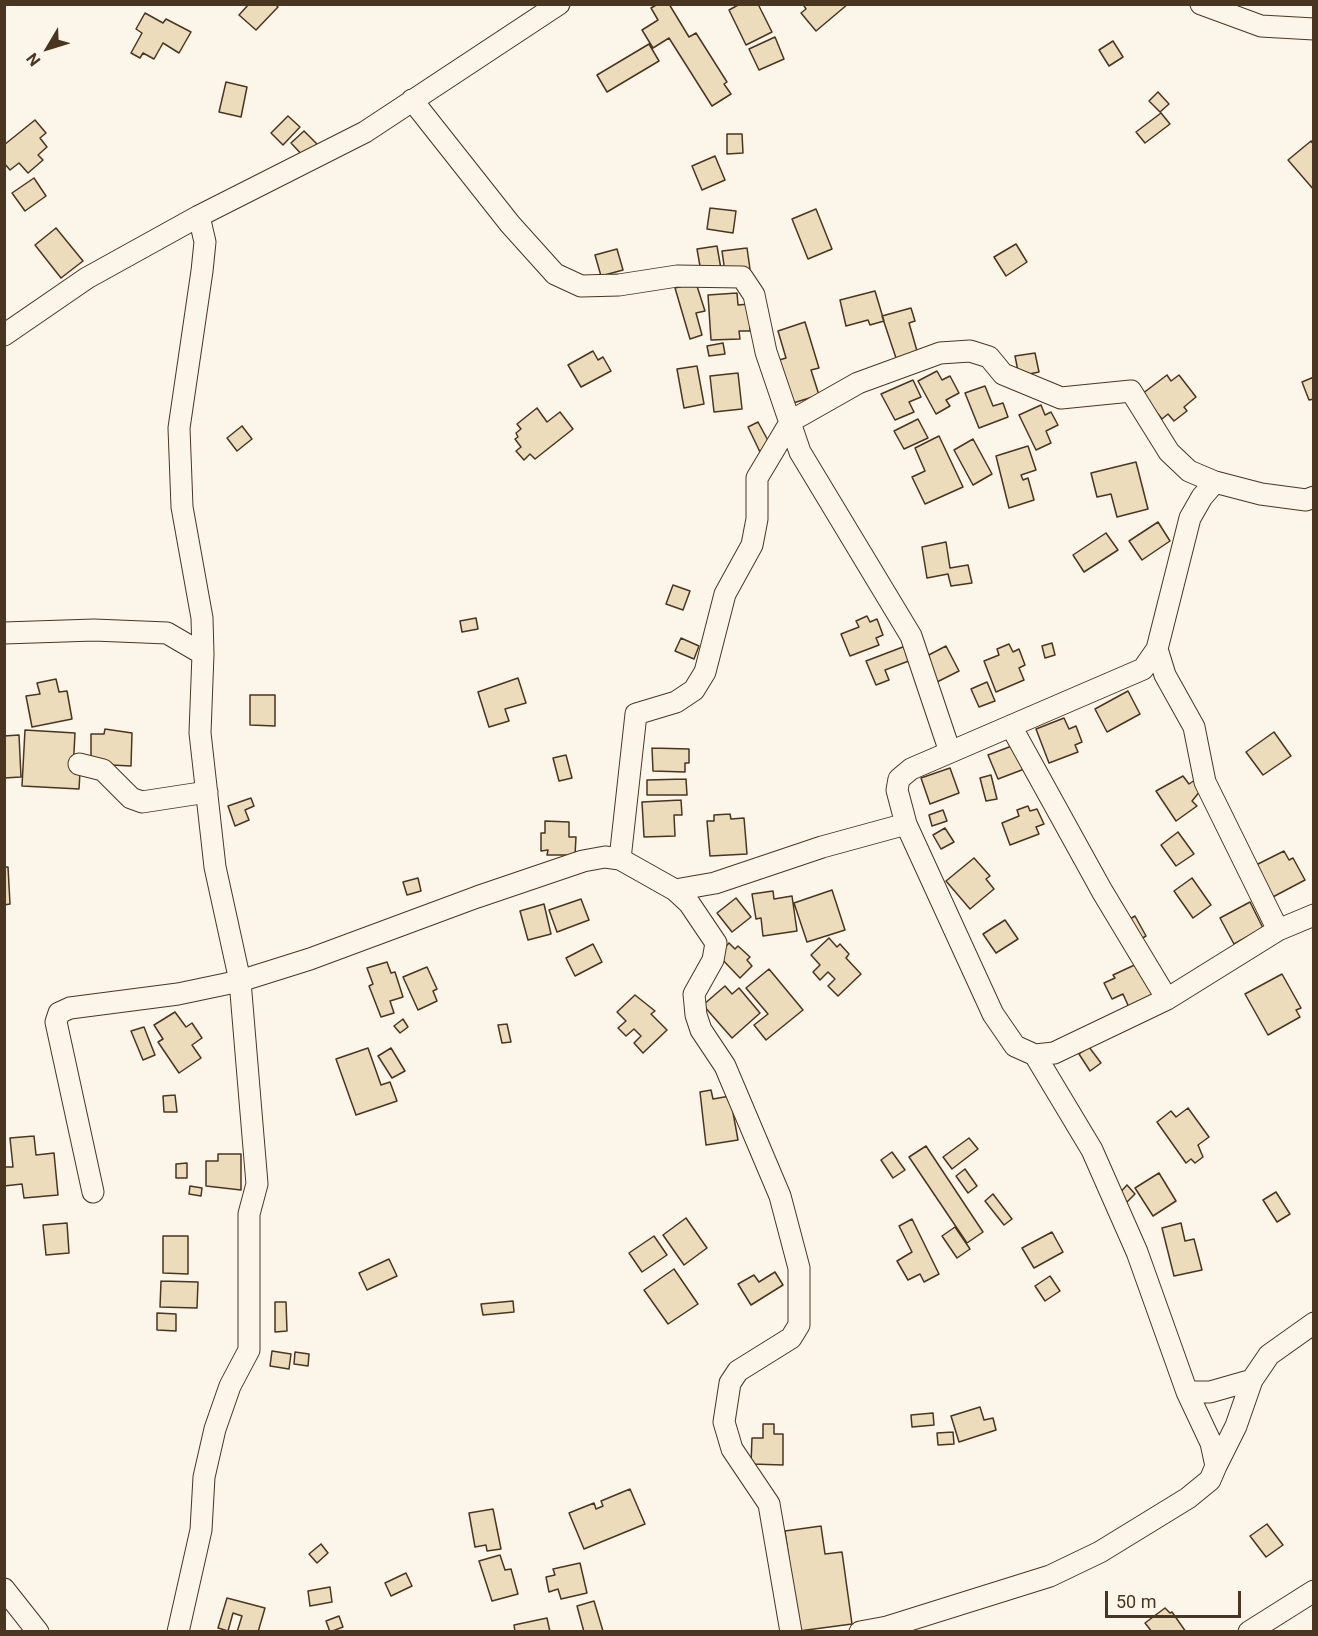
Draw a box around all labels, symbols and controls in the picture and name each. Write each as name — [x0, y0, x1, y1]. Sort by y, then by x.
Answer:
north arrow — [18, 18, 78, 78]
text: N — [22, 49, 44, 70]
scale bar — [1108, 1579, 1244, 1617]
text: 50 m — [1116, 1591, 1156, 1612]

